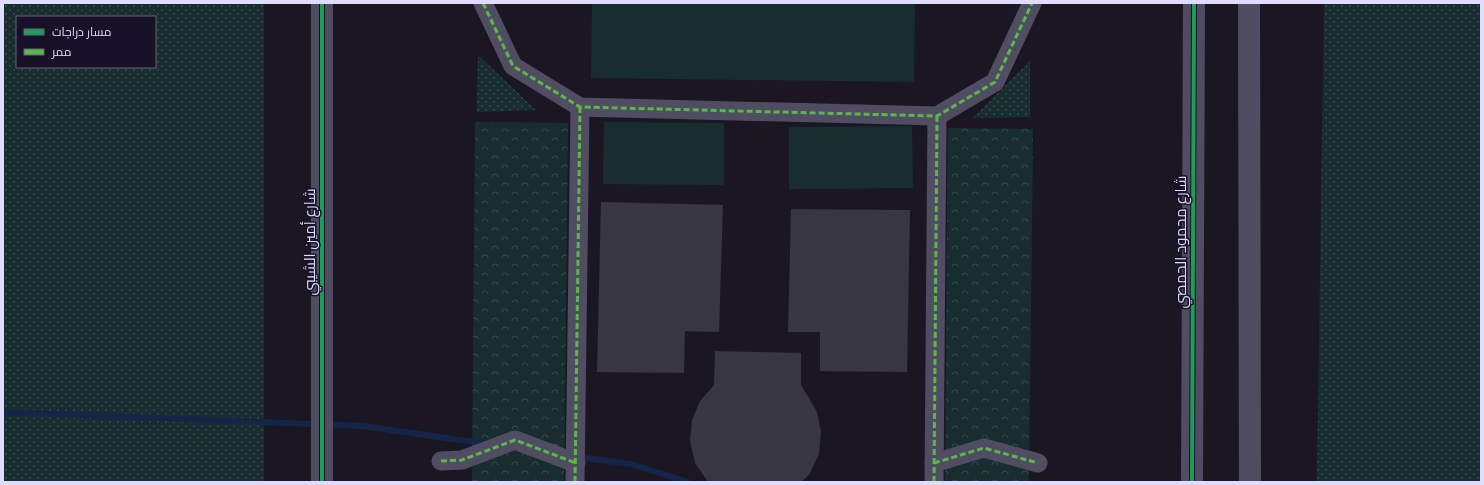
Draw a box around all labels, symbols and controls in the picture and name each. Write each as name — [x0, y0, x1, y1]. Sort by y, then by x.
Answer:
legend — [16, 16, 156, 68]
text: مسار دراجات — [52, 25, 112, 39]
text: ممر — [51, 45, 71, 59]
street label: شارع محمود الحمصي — [1172, 176, 1193, 308]
street label: شارع أمين الشيبي — [300, 188, 322, 296]

